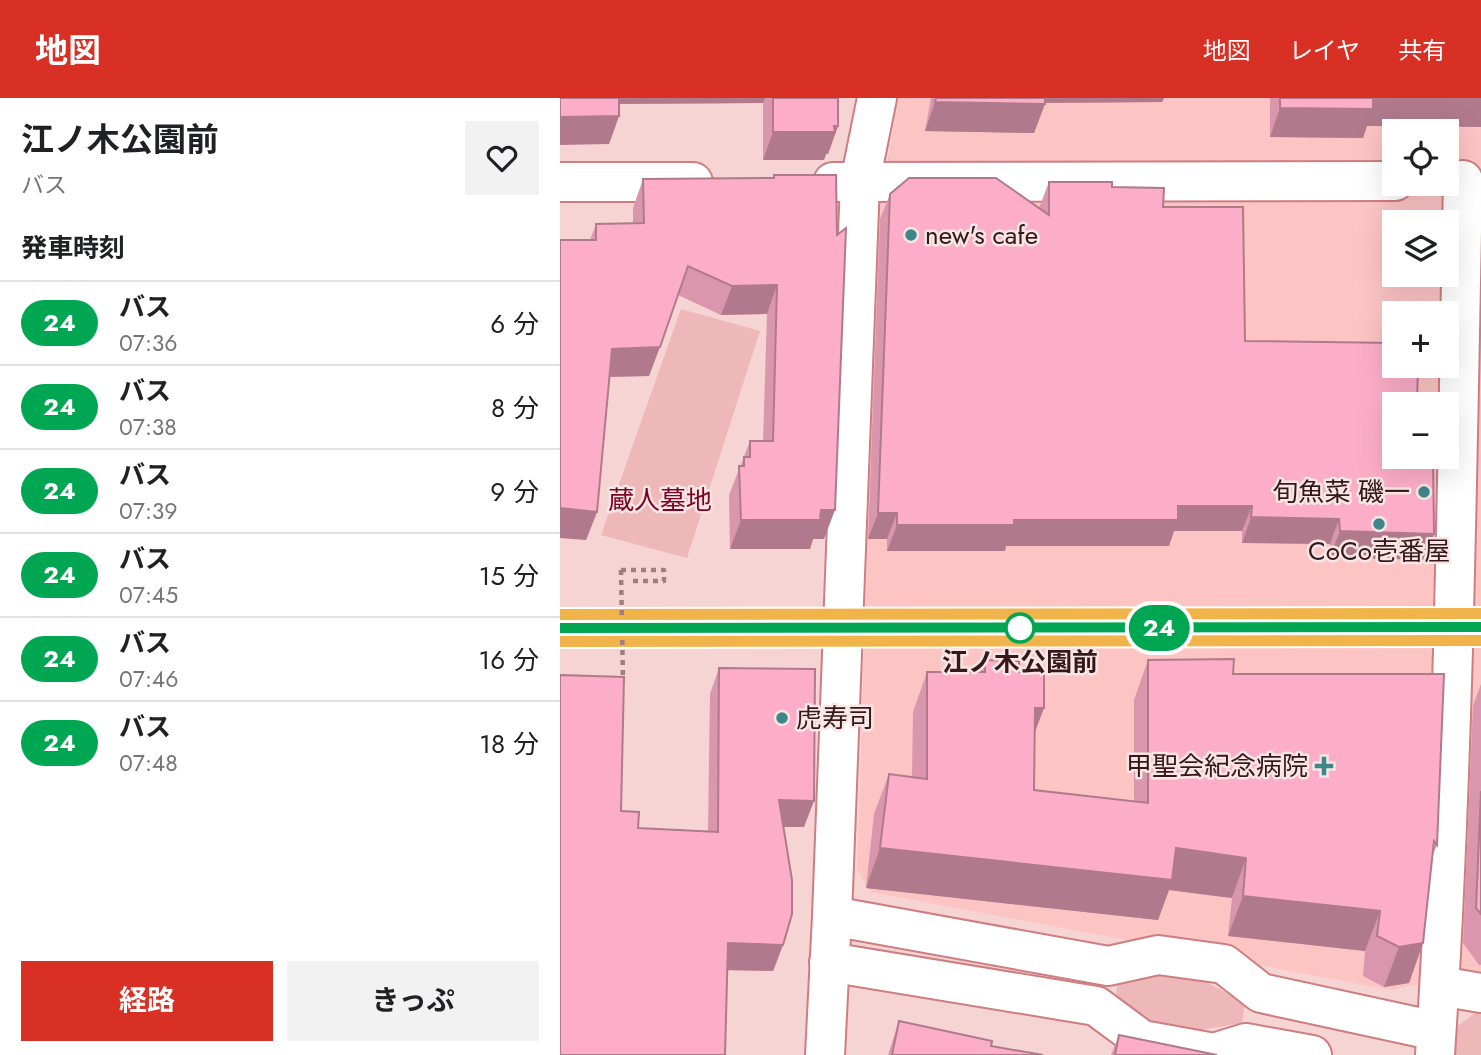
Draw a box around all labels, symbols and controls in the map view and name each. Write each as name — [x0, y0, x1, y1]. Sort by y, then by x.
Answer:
text: 地図 — [35, 27, 101, 74]
text: 地図 — [1203, 33, 1251, 68]
text: レイヤ — [1289, 33, 1360, 68]
text: 共有 — [1398, 33, 1446, 68]
text: 江ノ木公園前 — [21, 116, 219, 163]
map controls — [1382, 119, 1459, 469]
button: locate — [1382, 119, 1459, 196]
button: heart — [465, 121, 539, 195]
text: バス — [21, 168, 67, 202]
button: layers — [1382, 210, 1459, 287]
place label: new's cafe — [925, 216, 1038, 254]
marker: new's cafe — [903, 227, 919, 243]
text: 発車時刻 — [21, 229, 125, 267]
text: バス — [119, 288, 171, 326]
button: + — [1382, 301, 1459, 378]
text: 24 — [43, 305, 76, 340]
text: 6 分 — [490, 305, 539, 343]
text: 07:36 — [119, 326, 178, 360]
text: バス — [119, 372, 171, 410]
text: 24 — [43, 389, 76, 424]
text: 8 分 — [491, 389, 539, 427]
button: − — [1382, 392, 1459, 469]
text: 07:38 — [119, 410, 177, 444]
text: バス — [119, 456, 171, 494]
text: 24 — [43, 473, 76, 508]
text: 9 分 — [490, 473, 539, 511]
place label: 旬魚菜 磯一 — [1272, 473, 1410, 511]
park label: 蔵人墓地 — [608, 481, 712, 519]
marker: 旬魚菜 磯一 — [1416, 484, 1432, 500]
text: 07:39 — [119, 494, 178, 528]
marker: CoCo壱番屋 — [1371, 516, 1387, 532]
place label: CoCo壱番屋 — [1308, 532, 1450, 570]
text: バス — [119, 540, 171, 578]
text: 24 — [43, 557, 76, 592]
text: 15 分 — [479, 557, 539, 595]
text: 07:45 — [119, 578, 178, 612]
line badge: 24 — [1128, 605, 1190, 651]
text: 24 — [1143, 610, 1175, 645]
marker: 江ノ木公園前 — [1005, 613, 1035, 643]
text: バス — [119, 624, 171, 662]
text: 24 — [43, 641, 76, 676]
text: 16 分 — [479, 641, 539, 679]
place label: 江ノ木公園前 — [942, 643, 1098, 681]
text: 07:46 — [119, 662, 178, 696]
place label: 虎寿司 — [796, 699, 874, 737]
text: バス — [119, 708, 171, 746]
marker: 虎寿司 — [774, 710, 790, 726]
text: 24 — [43, 725, 76, 760]
text: 18 分 — [479, 725, 539, 763]
text: 07:48 — [119, 746, 178, 780]
place label: 甲聖会紀念病院 — [1126, 747, 1308, 785]
marker: 甲聖会紀念病院 — [1314, 756, 1334, 776]
button: 経路 — [21, 961, 273, 1041]
button: きっぷ — [287, 961, 539, 1041]

